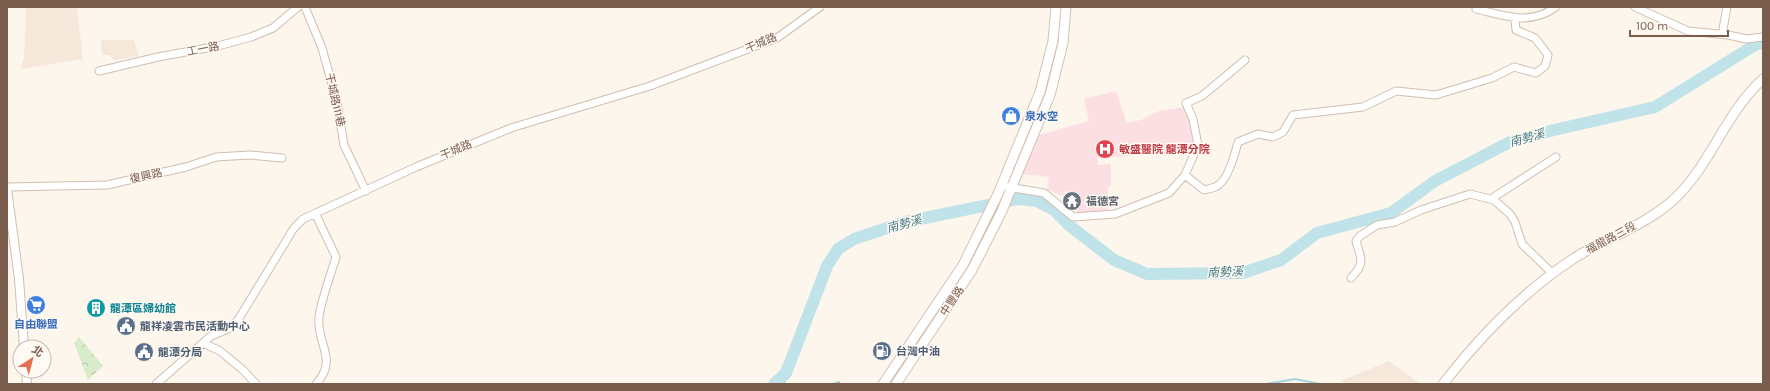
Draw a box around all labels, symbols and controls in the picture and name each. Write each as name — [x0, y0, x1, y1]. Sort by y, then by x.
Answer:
scale bar — [1630, 12, 1728, 38]
text: 100 m — [1636, 19, 1668, 33]
street label: 干城路 — [743, 31, 779, 55]
street label: 工一路 — [186, 39, 220, 59]
street label: 干城路111巷 — [322, 72, 348, 128]
shop icon: 泉水空 — [1000, 105, 1022, 127]
place label: 泉水空 — [1025, 110, 1058, 123]
water label: 南勢溪 — [1508, 126, 1548, 149]
street label: 干城路 — [438, 138, 474, 162]
hospital icon: 敏盛醫院 龍潭分院 — [1094, 138, 1116, 160]
place label: 敏盛醫院 龍潭分院 — [1119, 143, 1210, 156]
street label: 復興路 — [128, 166, 164, 186]
temple icon: 福德宮 — [1061, 190, 1083, 212]
place label: 福德宮 — [1086, 195, 1119, 208]
water label: 南勢溪 — [885, 212, 925, 235]
street label: 福龍路三段 — [1584, 219, 1638, 257]
water label: 南勢溪 — [1207, 264, 1245, 280]
street label: 中豐路 — [937, 284, 967, 318]
supermarket icon: 自由聯盟 — [25, 294, 47, 316]
building icon: 龍潭區婦幼館 — [85, 297, 107, 319]
place label: 龍潭區婦幼館 — [110, 302, 176, 315]
public building icon: 龍祥凌雲市民活動中心 — [115, 315, 137, 337]
place label: 自由聯盟 — [14, 318, 58, 331]
place label: 龍祥凌雲市民活動中心 — [140, 320, 250, 333]
north arrow — [12, 339, 52, 379]
fuel station icon: 台灣中油 — [871, 340, 893, 362]
public building icon: 龍潭分局 — [133, 341, 155, 363]
text: 北 — [29, 343, 46, 360]
place label: 台灣中油 — [896, 345, 940, 358]
place label: 龍潭分局 — [158, 346, 202, 359]

